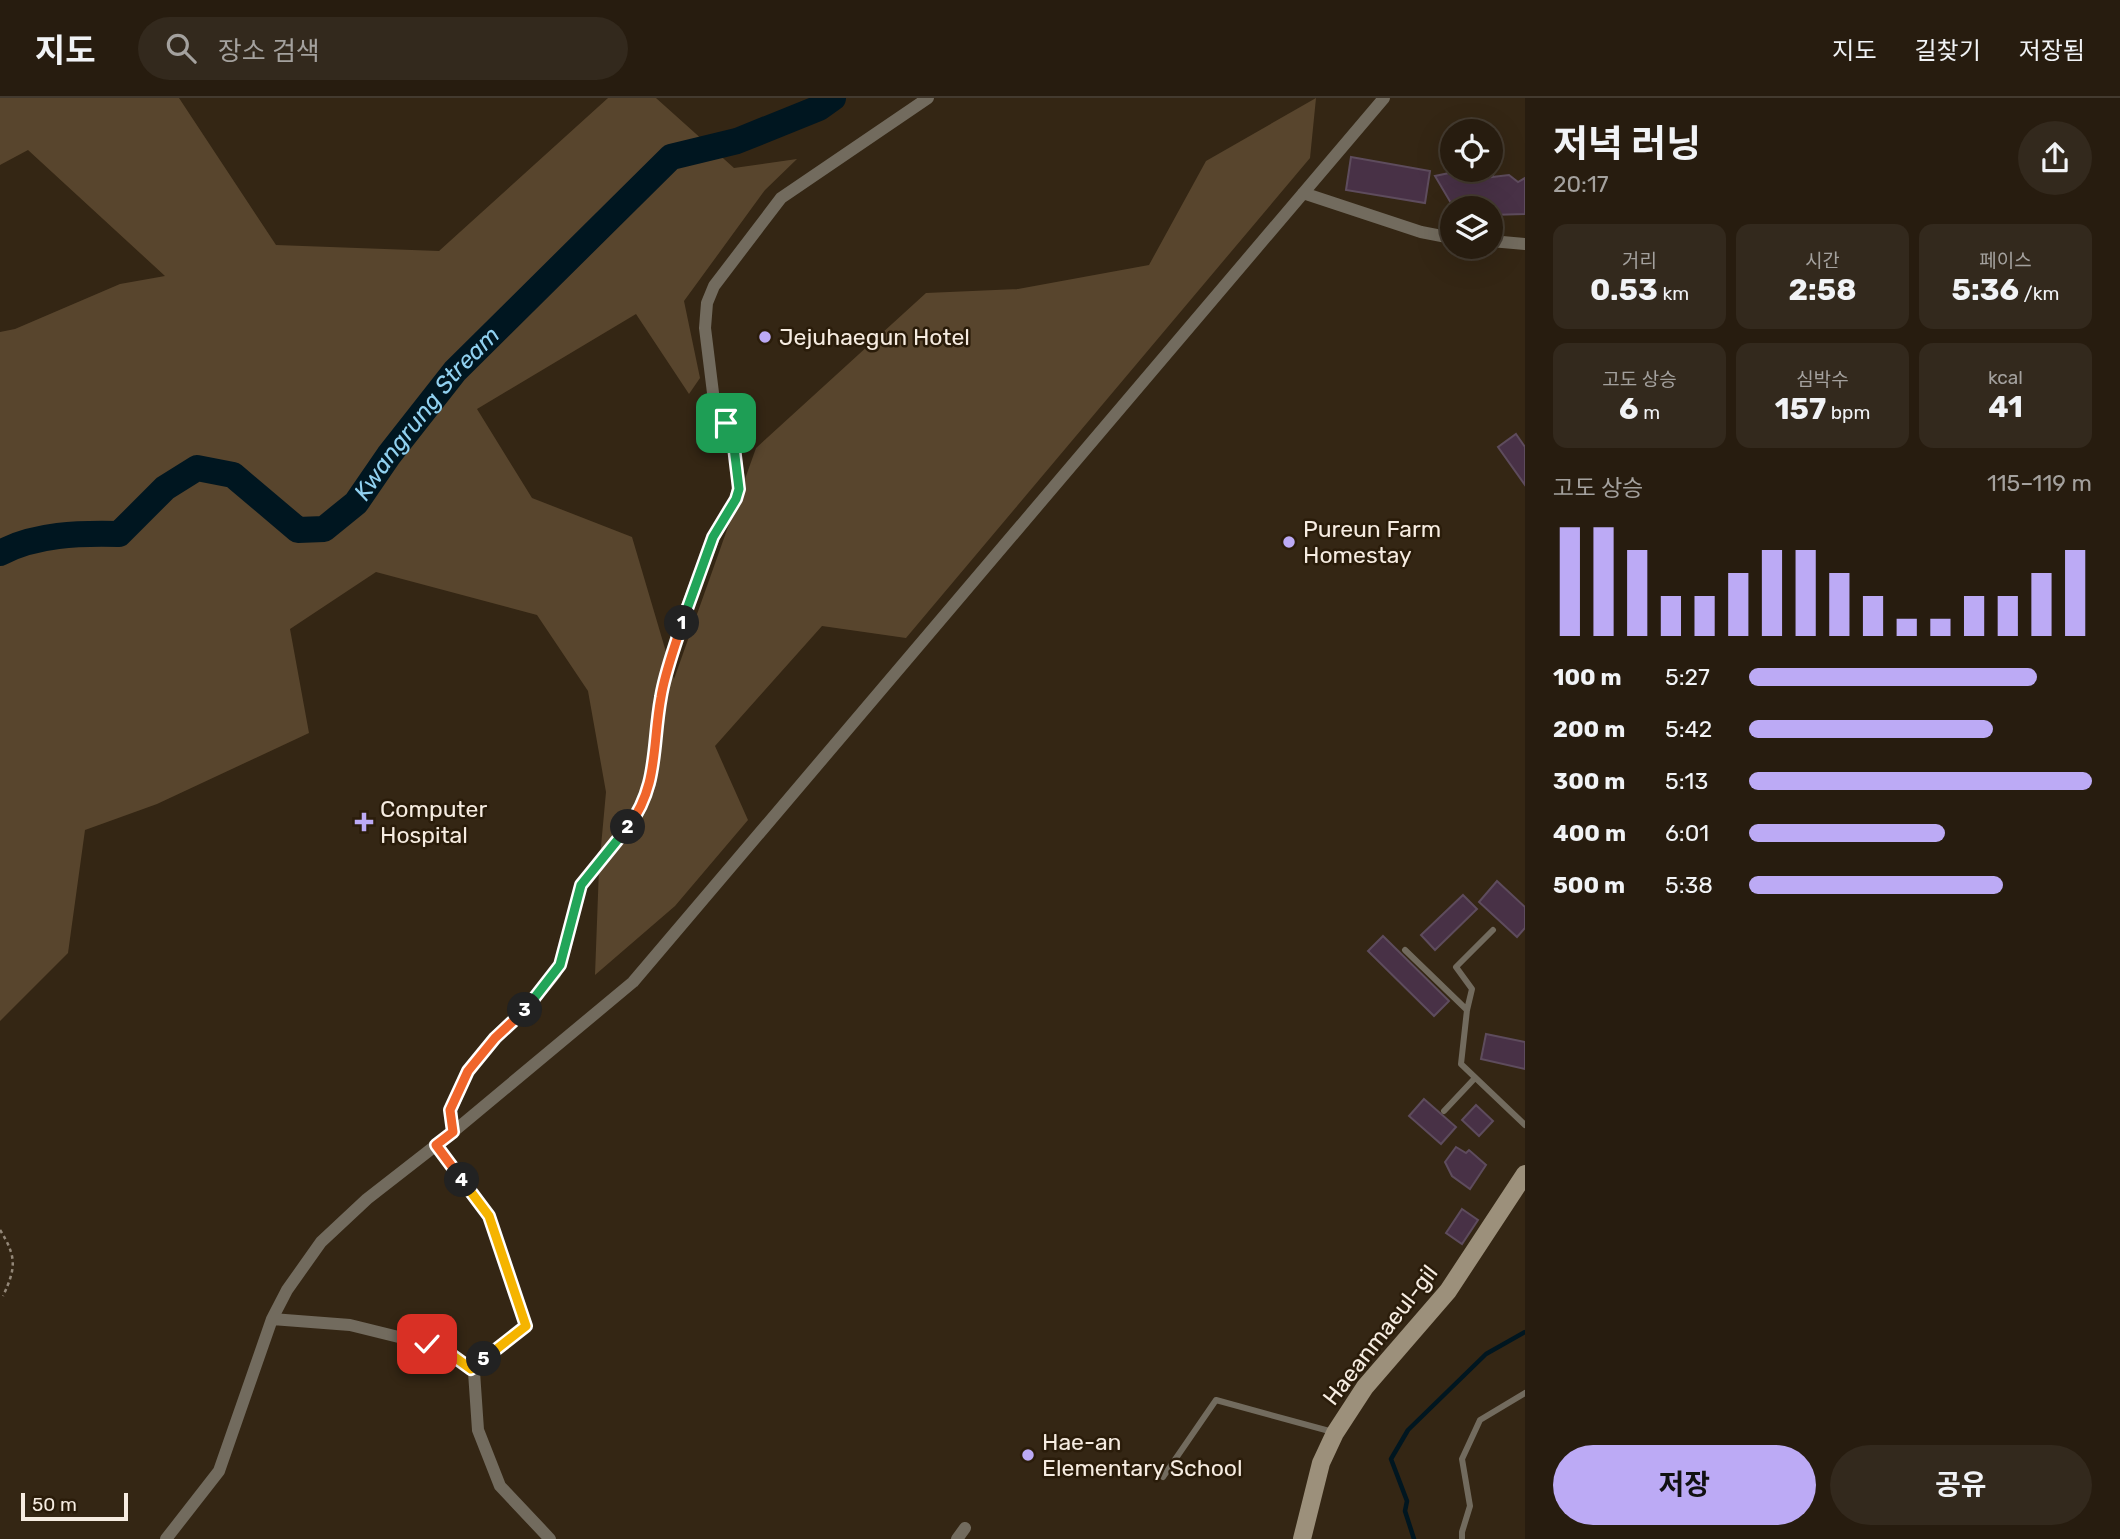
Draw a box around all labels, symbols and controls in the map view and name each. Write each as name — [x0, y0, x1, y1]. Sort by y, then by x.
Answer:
search box — [138, 17, 628, 80]
icon: search — [162, 29, 200, 67]
text: 지도 — [35, 31, 96, 70]
text: 장소 검색 — [218, 36, 320, 67]
text: 지도 — [1832, 37, 1877, 65]
text: 길찾기 — [1915, 37, 1981, 65]
text: 저장됨 — [2019, 37, 2085, 65]
map controls — [1440, 119, 1503, 259]
button: locate — [1440, 119, 1503, 182]
text: 저녁 러닝 — [1553, 121, 1701, 167]
button: share — [2018, 121, 2092, 195]
text: 20:17 — [1553, 170, 1609, 198]
button: layers — [1440, 196, 1503, 259]
text: 거리 — [1622, 249, 1657, 272]
text: 시간 — [1805, 249, 1840, 272]
text: 페이스 — [1979, 249, 2032, 272]
text: 0.53 — [1590, 272, 1658, 308]
text: 2:58 — [1789, 272, 1856, 308]
text: 5:36 — [1952, 272, 2019, 308]
text: km — [1658, 282, 1689, 305]
text: /km — [2019, 282, 2059, 305]
water label: Kwangrung Stream — [348, 321, 505, 506]
place label: Jejuhaegun Hotel — [779, 323, 970, 351]
marker: Jejuhaegun Hotel — [757, 329, 773, 345]
text: kcal — [1988, 366, 2023, 389]
text: 고도 상승 — [1602, 368, 1677, 391]
text: 심박수 — [1796, 368, 1849, 391]
text: 41 — [1988, 389, 2023, 425]
text: 6 — [1619, 391, 1638, 427]
text: 157 — [1775, 391, 1826, 427]
pin — [696, 393, 756, 453]
text: m — [1638, 401, 1660, 424]
text: bpm — [1826, 401, 1870, 424]
icon: arrive — [707, 404, 745, 442]
text: 115–119 m — [1987, 469, 2092, 497]
text: 고도 상승 — [1553, 474, 1643, 502]
place label: Pureun Farm Homestay — [1303, 515, 1441, 569]
marker: Pureun Farm Homestay — [1281, 534, 1297, 550]
pin: 1 — [664, 606, 700, 640]
text: 1 — [677, 611, 686, 634]
text: 100 m — [1553, 663, 1622, 691]
text: 5:27 — [1665, 663, 1710, 691]
text: 200 m — [1553, 715, 1625, 743]
text: 5:42 — [1665, 715, 1712, 743]
text: 300 m — [1553, 767, 1625, 795]
text: 5:13 — [1665, 767, 1708, 795]
place label: Computer Hospital — [380, 795, 487, 849]
pin: 2 — [610, 810, 646, 844]
marker: Computer Hospital — [354, 812, 374, 832]
text: 2 — [621, 815, 634, 838]
text: 400 m — [1553, 819, 1626, 847]
text: 6:01 — [1665, 819, 1709, 847]
text: 500 m — [1553, 871, 1625, 899]
text: 5:38 — [1665, 871, 1713, 899]
pin: 3 — [508, 992, 542, 1028]
text: 3 — [518, 998, 531, 1021]
pin: 4 — [444, 1162, 480, 1198]
text: 4 — [455, 1168, 468, 1191]
street label: Haeanmaeul-gil — [1317, 1259, 1443, 1411]
pin — [397, 1314, 457, 1374]
icon: check — [408, 1325, 446, 1363]
pin: 5 — [466, 1342, 502, 1376]
text: 5 — [477, 1347, 490, 1370]
place label: Hae-an Elementary School — [1042, 1428, 1243, 1482]
button: 저장 — [1553, 1445, 1816, 1525]
button: 공유 — [1830, 1445, 2092, 1525]
marker: Hae-an Elementary School — [1020, 1447, 1036, 1463]
scale bar — [21, 1490, 128, 1522]
text: 50 m — [32, 1493, 77, 1516]

